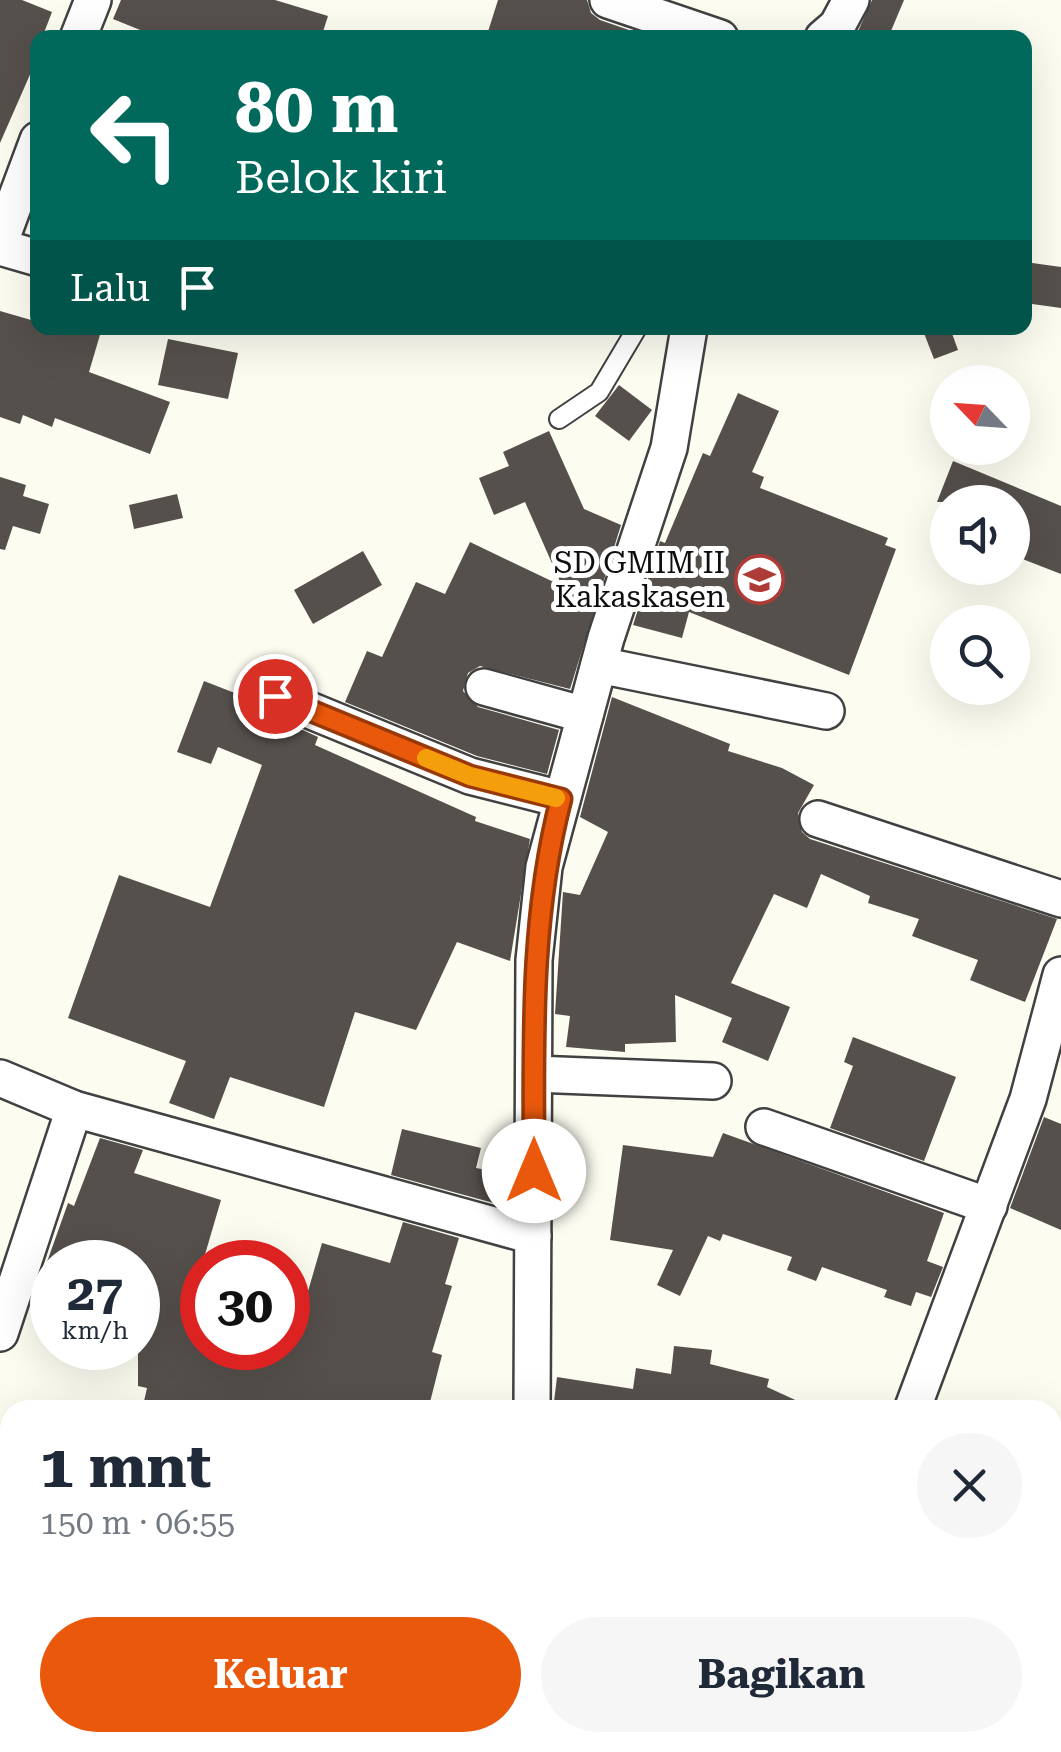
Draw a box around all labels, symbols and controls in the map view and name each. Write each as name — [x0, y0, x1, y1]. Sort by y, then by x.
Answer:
text: 80 m — [235, 67, 399, 149]
icon: left — [70, 70, 200, 200]
text: Belok kiri — [235, 151, 447, 204]
icon: arrive — [170, 260, 225, 315]
text: Lalu — [70, 266, 150, 310]
north arrow — [930, 365, 1030, 465]
map controls — [930, 365, 1030, 705]
button: sound — [930, 485, 1030, 585]
place label: SD GMIM II Kakaskasen — [554, 545, 725, 614]
school or university icon: SD GMIM II Kakaskasen — [734, 554, 786, 606]
button: search — [930, 605, 1030, 705]
pin — [233, 654, 318, 739]
icon: arrive — [248, 669, 303, 724]
position arrow — [482, 1119, 586, 1223]
speed limit sign: 30 — [180, 1240, 310, 1370]
text: 27 — [67, 1264, 123, 1322]
text: km/h — [62, 1316, 128, 1345]
text: 1 mnt — [40, 1431, 211, 1502]
button: close — [917, 1433, 1022, 1538]
text: 150 m · 06:55 — [40, 1504, 235, 1542]
button: Keluar — [40, 1617, 521, 1732]
button: Bagikan — [541, 1617, 1022, 1732]

